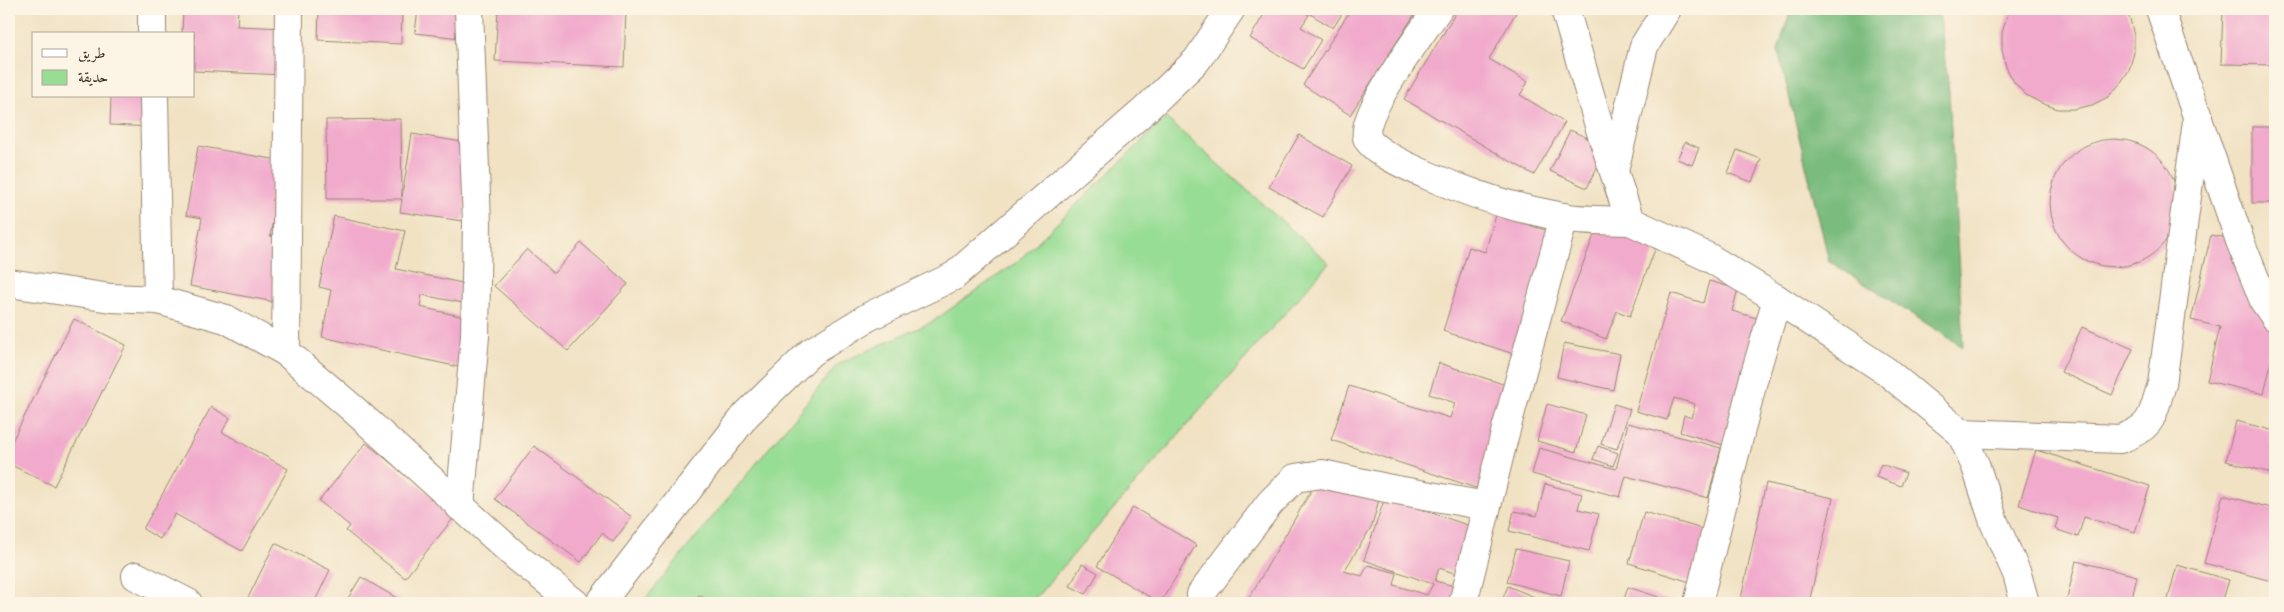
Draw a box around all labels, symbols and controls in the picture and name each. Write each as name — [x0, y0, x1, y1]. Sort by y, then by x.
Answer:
legend — [32, 32, 195, 98]
text: طريق — [78, 44, 105, 63]
text: حديقة — [78, 68, 108, 87]

